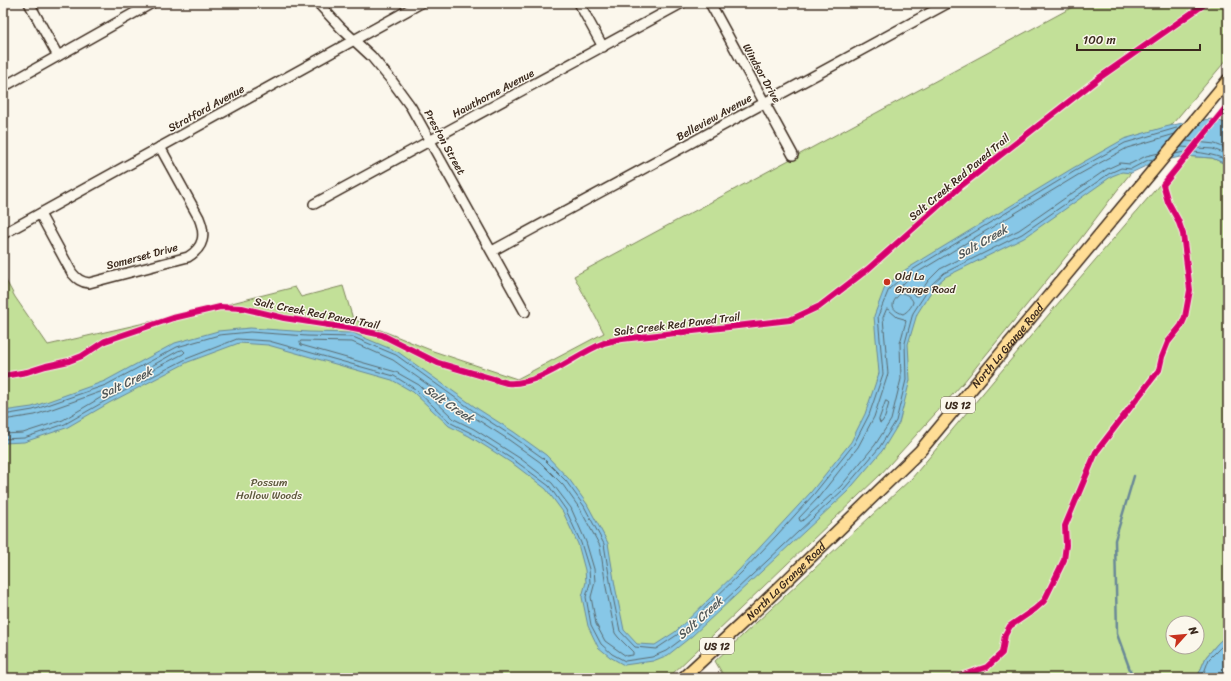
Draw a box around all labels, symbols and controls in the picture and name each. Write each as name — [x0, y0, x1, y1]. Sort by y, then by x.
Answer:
scale bar — [1077, 26, 1200, 52]
text: 100 m — [1083, 29, 1116, 51]
street label: Windsor Drive — [737, 40, 786, 107]
street label: Hawthorne Avenue — [449, 63, 538, 123]
street label: Stratford Avenue — [164, 79, 248, 137]
street label: Belleview Avenue — [673, 89, 756, 146]
street label: Preston Street — [419, 106, 471, 179]
street label: Salt Creek Red Paved Trail — [904, 129, 1015, 226]
water label: Salt Creek — [952, 218, 1013, 266]
street label: Somerset Drive — [104, 238, 180, 275]
place label: Old La Grange Road — [895, 267, 957, 299]
marker: Old La Grange Road — [882, 277, 892, 287]
street label: Salt Creek Red Paved Trail — [253, 292, 382, 335]
street label: North La Grange Road — [967, 299, 1049, 393]
street label: Salt Creek Red Paved Trail — [613, 307, 742, 342]
water label: Salt Creek — [96, 360, 157, 405]
water label: Salt Creek — [420, 379, 480, 430]
road number: US 12 — [941, 397, 975, 413]
park label: Possum Hollow Woods — [236, 473, 303, 505]
street label: North La Grange Road — [742, 537, 831, 625]
water label: Salt Creek — [672, 590, 729, 645]
north arrow — [1165, 615, 1205, 655]
text: N — [1183, 622, 1204, 639]
road number: US 12 — [700, 638, 734, 654]

